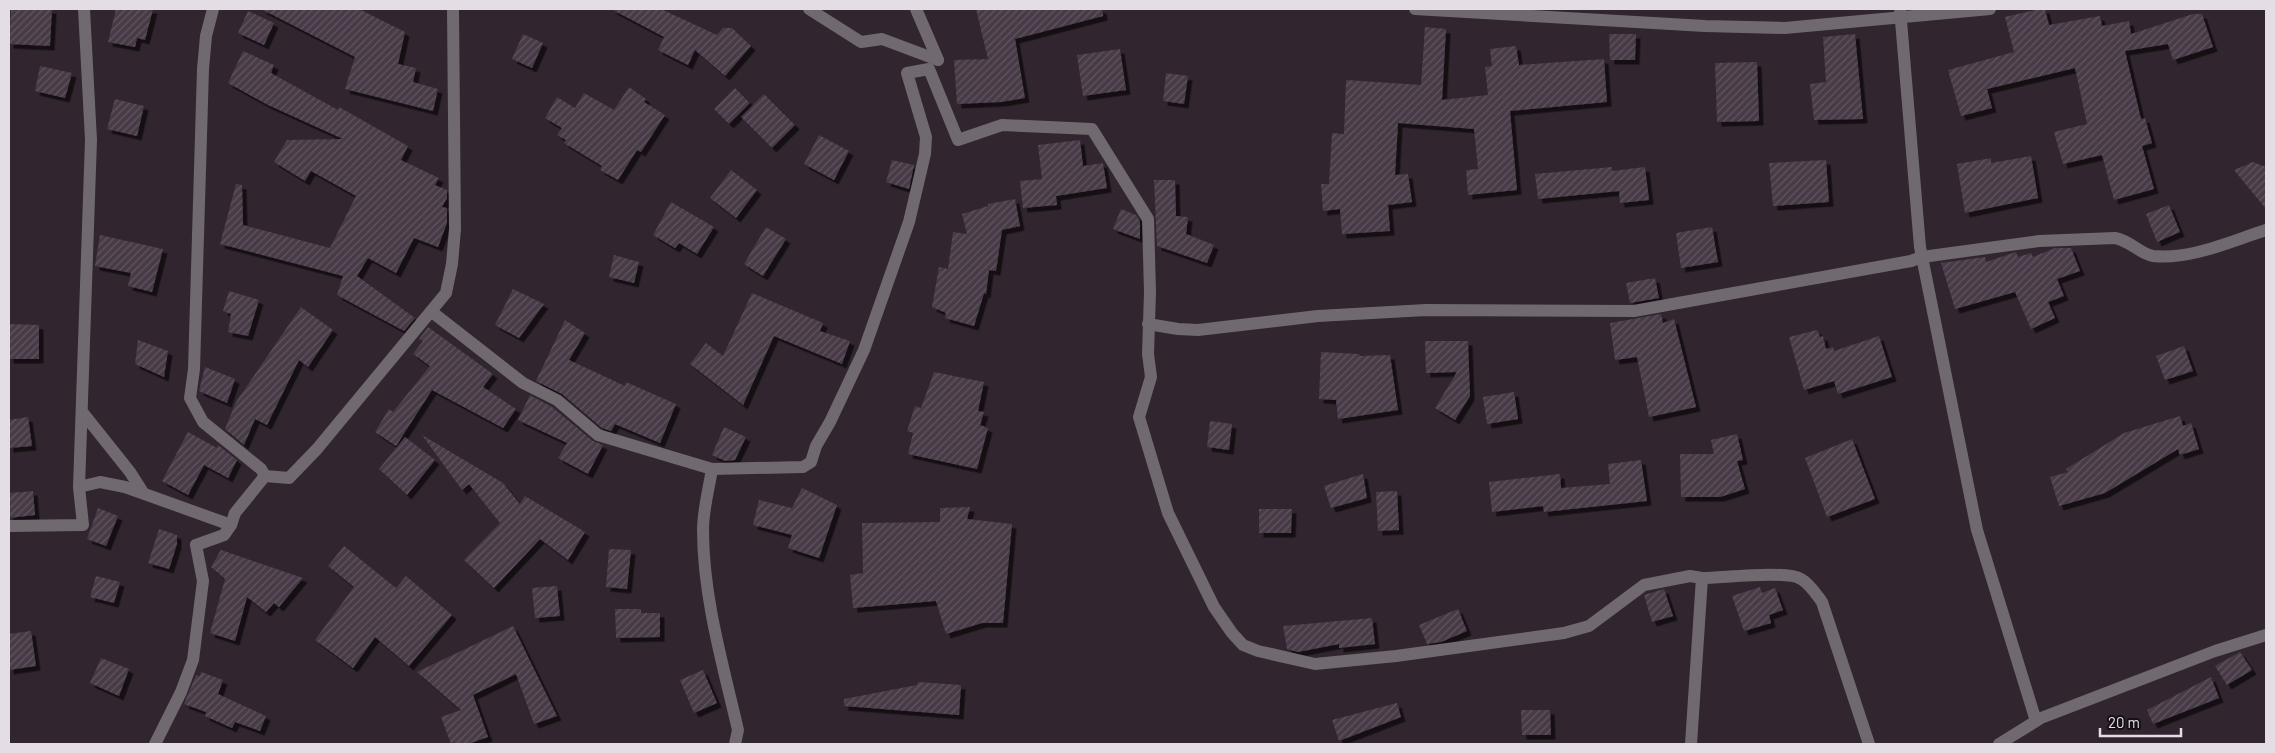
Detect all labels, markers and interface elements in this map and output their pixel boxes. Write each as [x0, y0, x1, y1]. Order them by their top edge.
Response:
scale bar [2100, 706, 2181, 738]
text: 20 m [2108, 713, 2140, 731]

